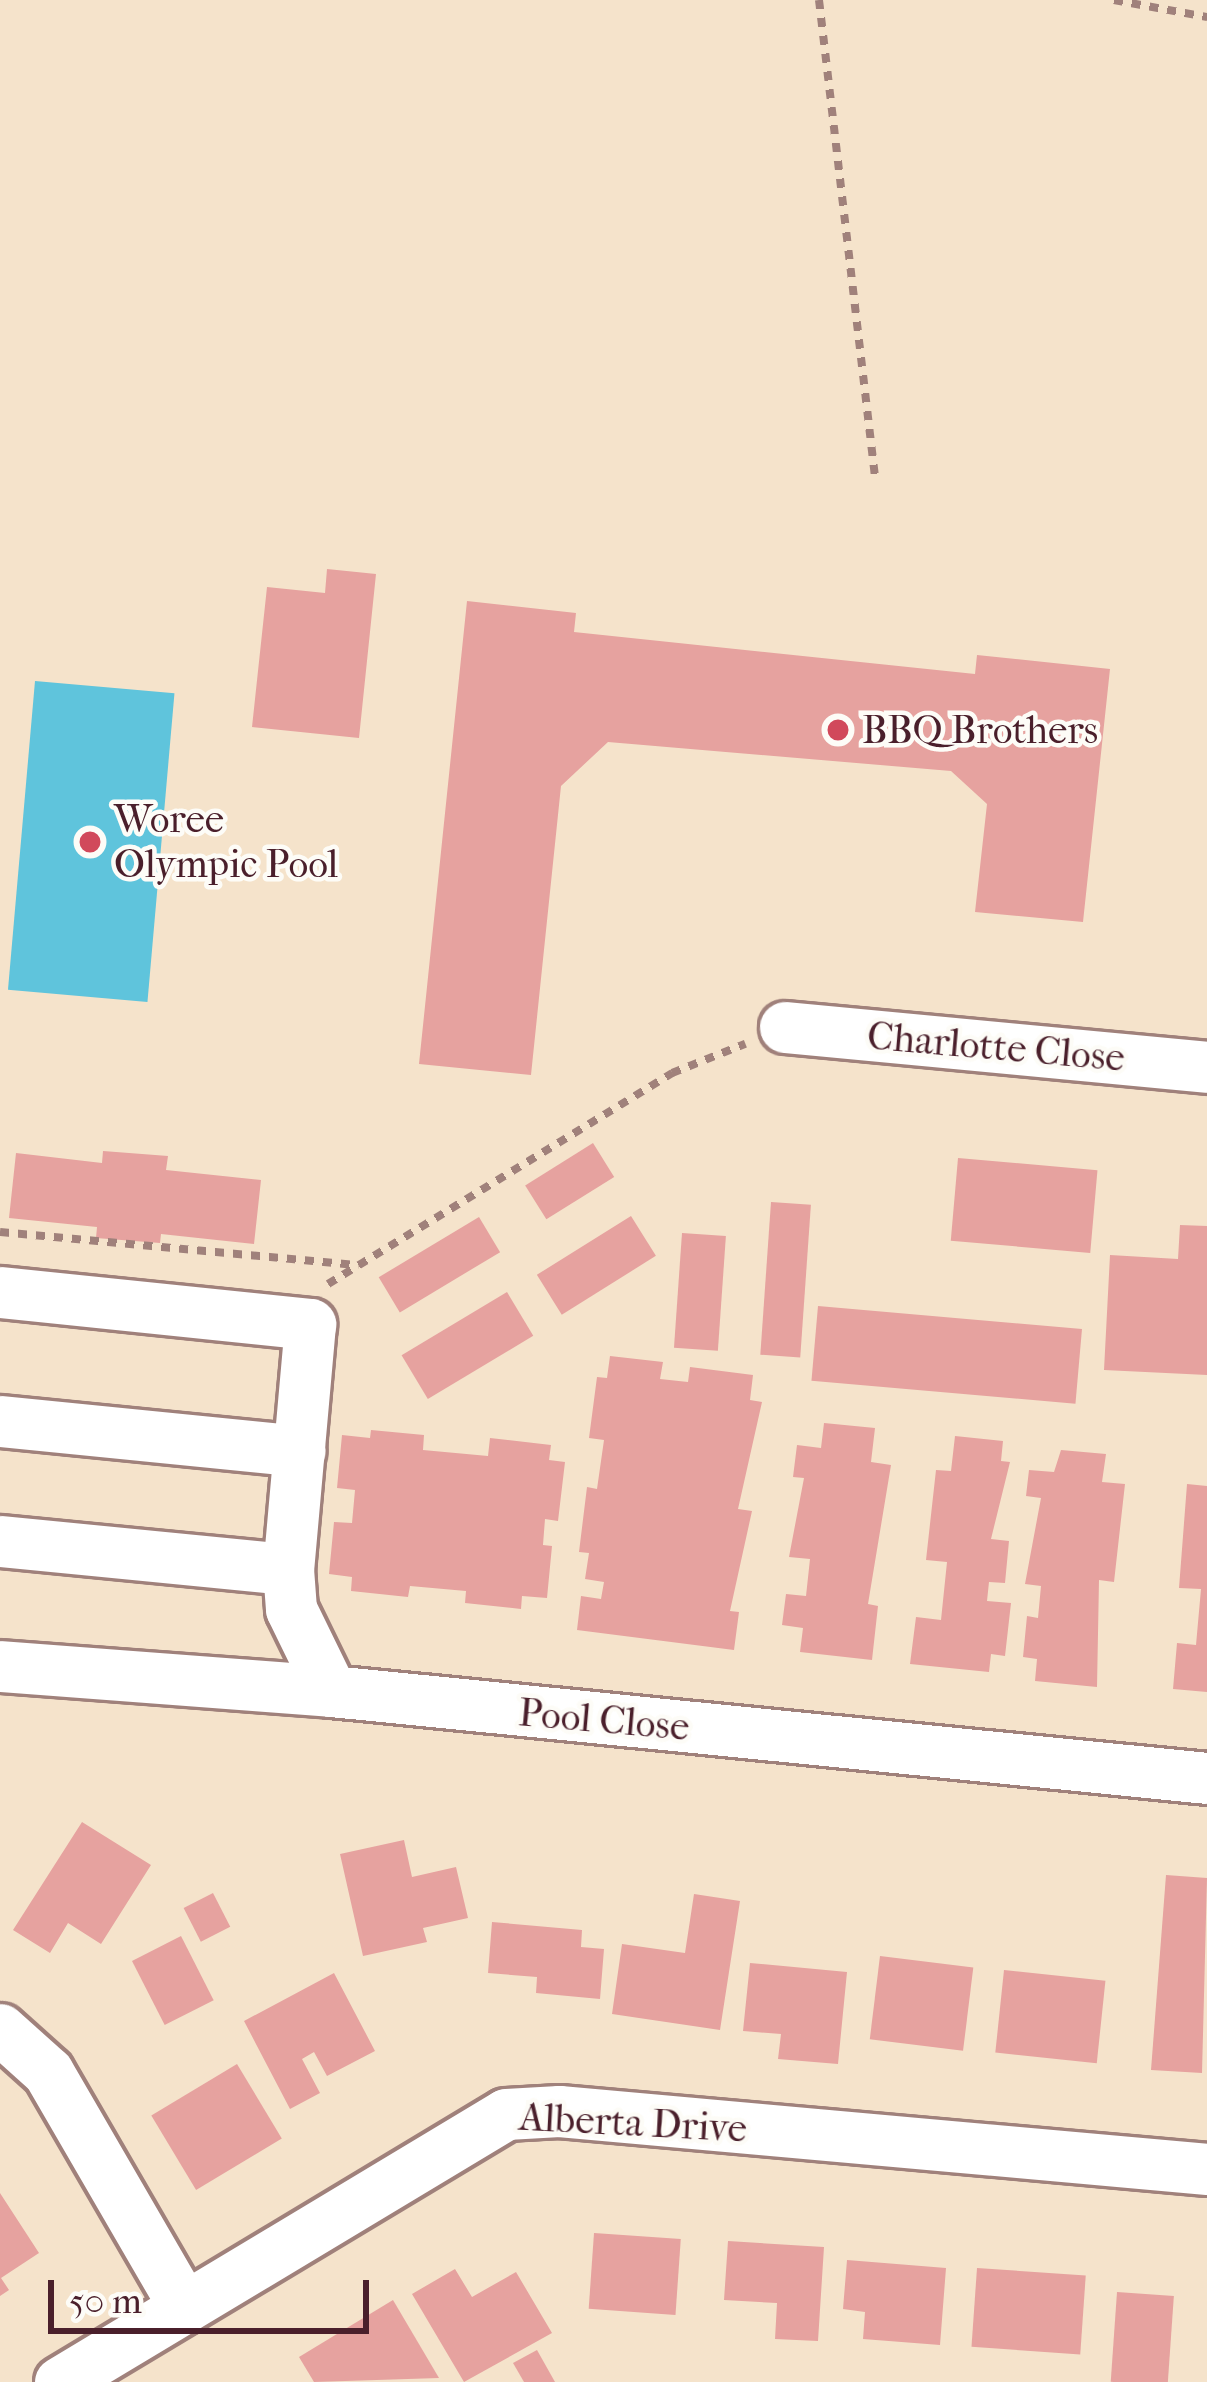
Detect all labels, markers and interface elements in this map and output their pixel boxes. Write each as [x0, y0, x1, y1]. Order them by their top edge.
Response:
place label: BBQ Brothers [862, 707, 1098, 753]
marker: BBQ Brothers [825, 717, 851, 743]
place label: Woree Olympic Pool [114, 797, 338, 888]
marker: Woree Olympic Pool [77, 829, 103, 855]
street label: Charlotte Close [865, 1012, 1127, 1082]
street label: Pool Close [517, 1689, 691, 1751]
street label: Alberta Drive [518, 2094, 748, 2152]
scale bar [54, 2256, 375, 2330]
text: 50 m [69, 2280, 142, 2322]

